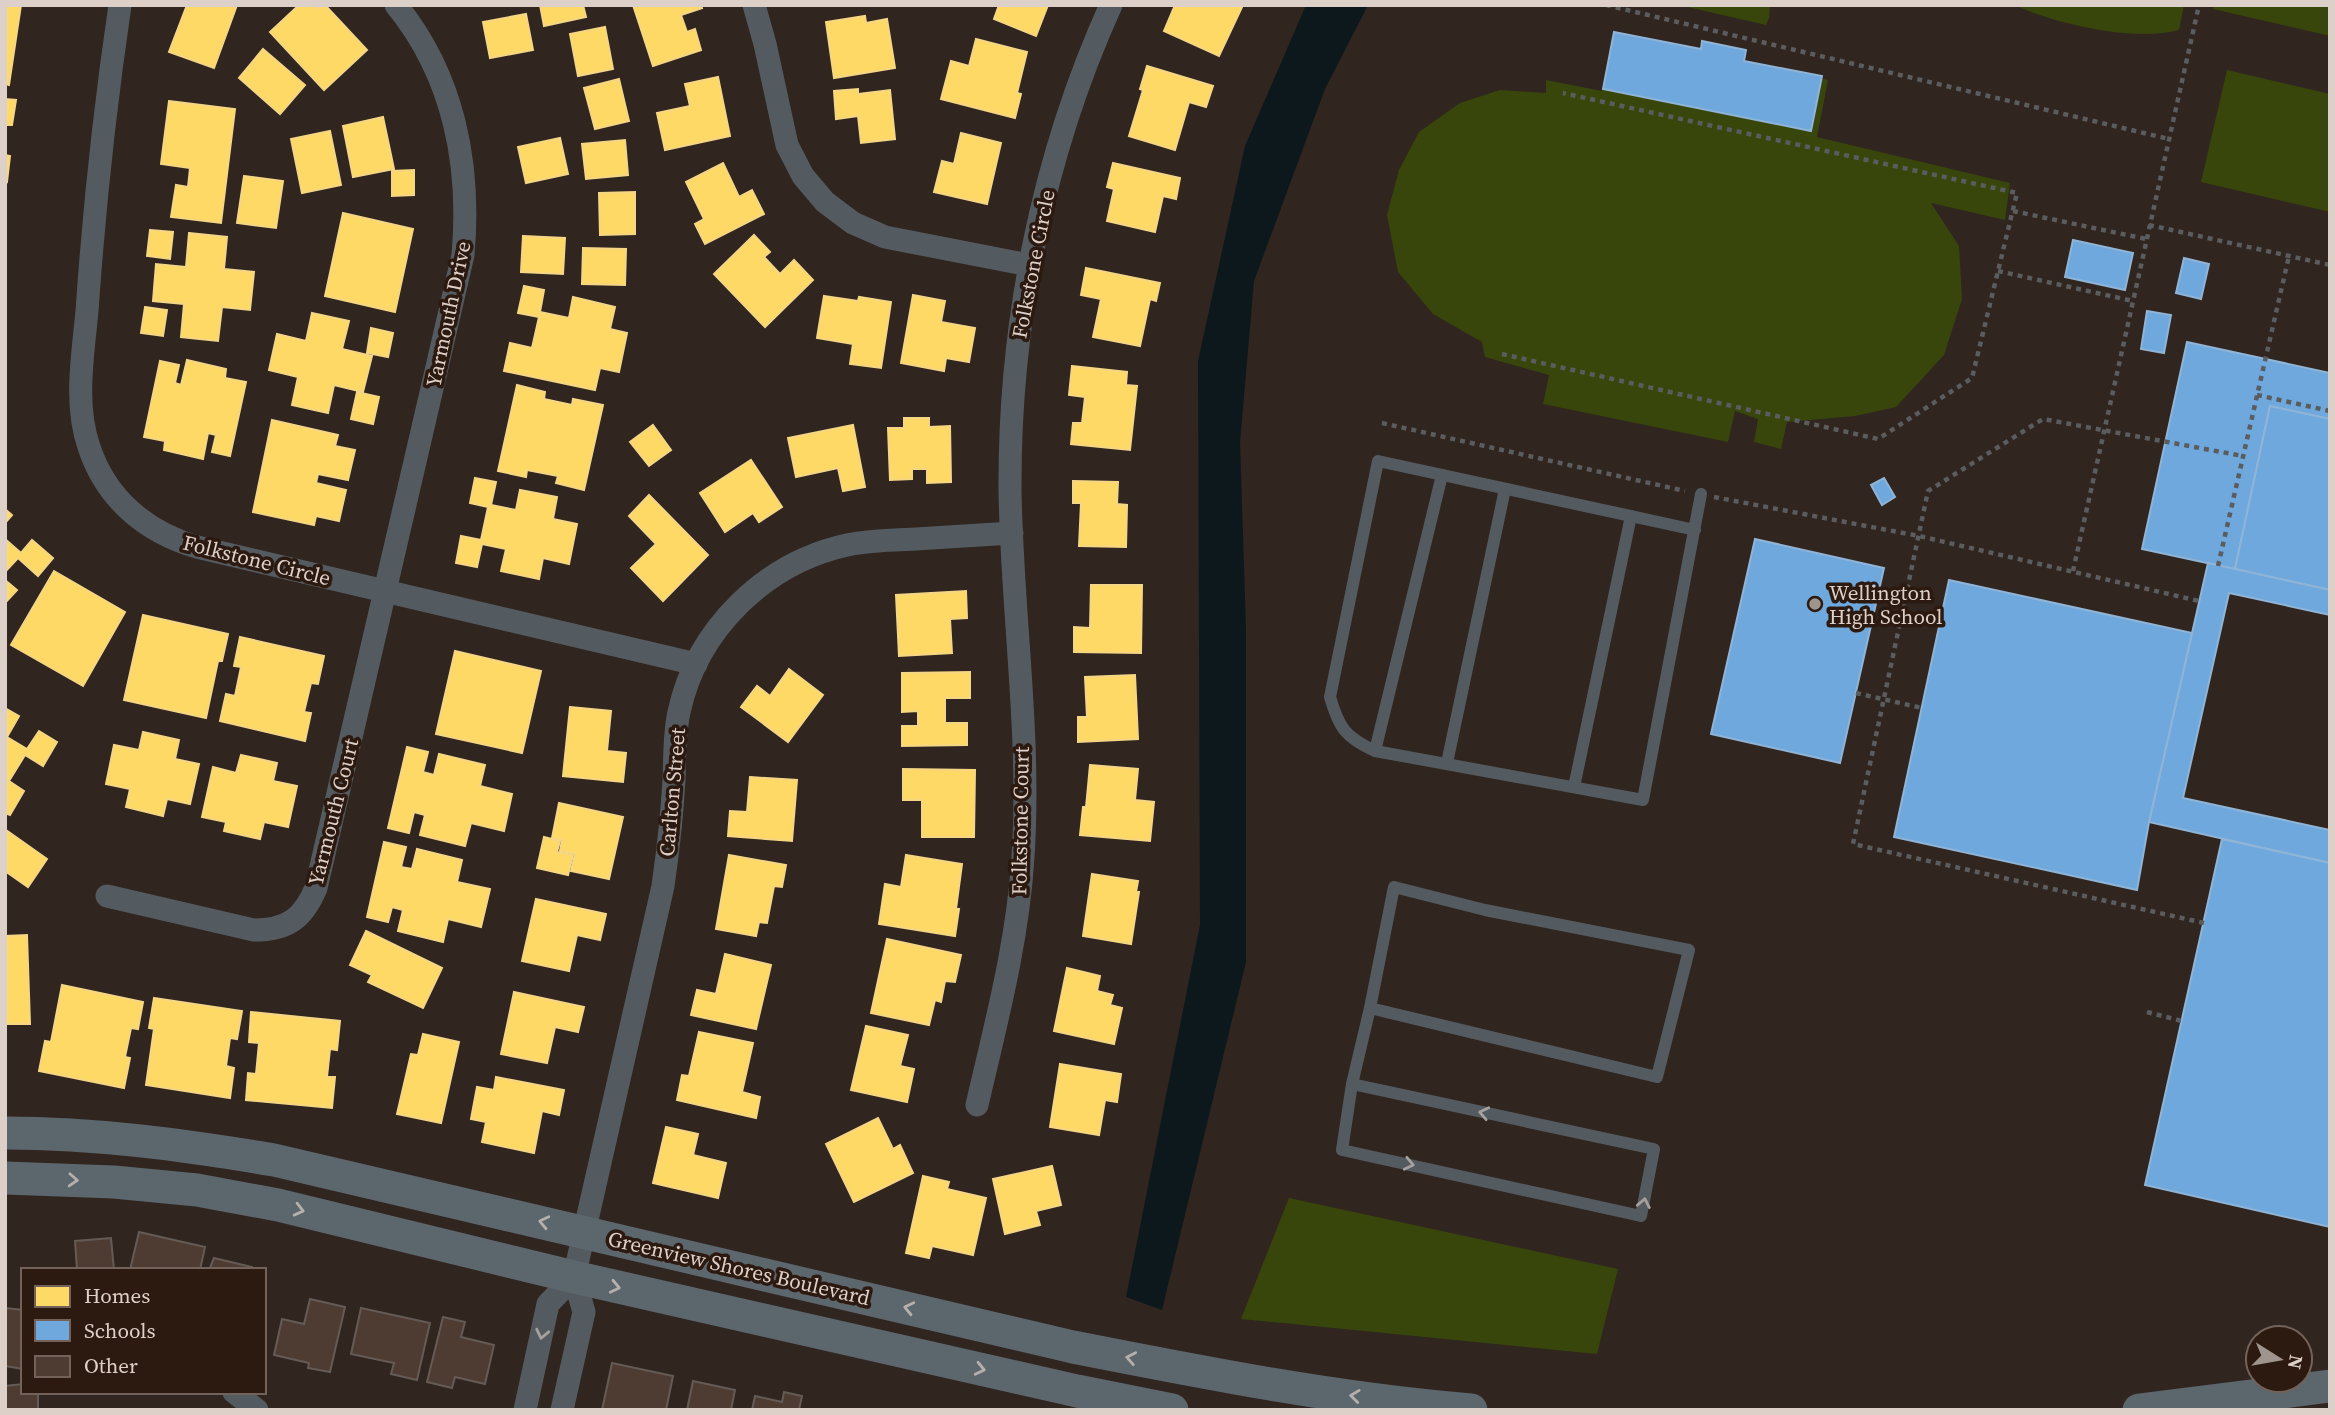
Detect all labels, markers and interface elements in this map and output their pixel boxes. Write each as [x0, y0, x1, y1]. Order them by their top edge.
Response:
street label: Folkstone Circle [1004, 187, 1062, 341]
street label: Yarmouth Drive [418, 238, 478, 390]
street label: Folkstone Circle [180, 528, 334, 592]
place label: Wellington High School [1829, 578, 1942, 631]
marker: Wellington High School [1807, 596, 1823, 612]
street label: Carlton Street [652, 726, 692, 858]
street label: Yarmouth Court [301, 735, 365, 889]
street label: Folkstone Court [1004, 746, 1036, 896]
one-way arrow [1478, 1106, 1490, 1121]
one-way arrow [1403, 1156, 1415, 1171]
one-way arrow [68, 1172, 79, 1187]
one-way arrow [1636, 1197, 1651, 1209]
one-way arrow [293, 1202, 305, 1216]
one-way arrow [538, 1216, 550, 1231]
street label: Greenview Shores Boulevard [605, 1224, 873, 1312]
legend [21, 1268, 266, 1394]
one-way arrow [609, 1278, 621, 1293]
text: Homes [84, 1281, 150, 1310]
one-way arrow [903, 1302, 915, 1316]
text: Schools [84, 1316, 156, 1345]
north arrow [2244, 1324, 2314, 1394]
one-way arrow [535, 1328, 550, 1340]
text: Other [84, 1351, 138, 1380]
one-way arrow [1125, 1352, 1137, 1367]
text: N [2282, 1353, 2310, 1372]
one-way arrow [974, 1361, 986, 1375]
one-way arrow [1349, 1389, 1360, 1404]

